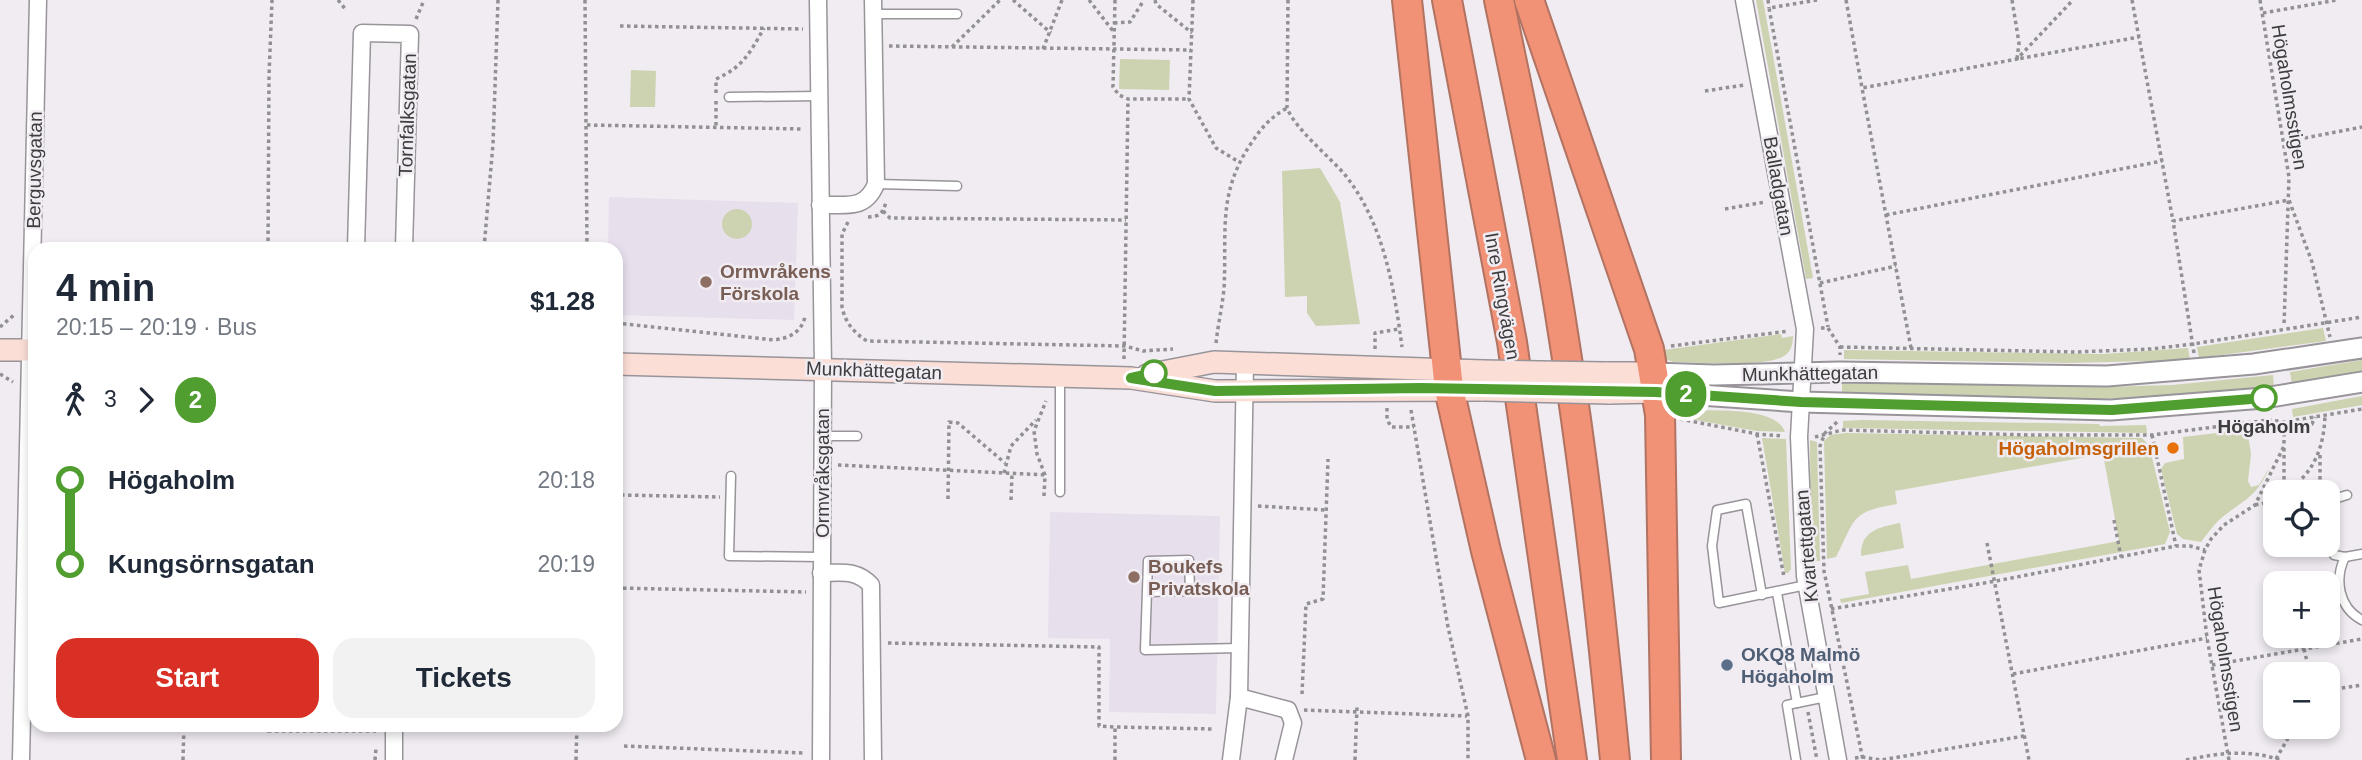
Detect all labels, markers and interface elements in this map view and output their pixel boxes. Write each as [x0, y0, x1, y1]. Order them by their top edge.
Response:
street label: Högaholmsstigen [2268, 23, 2311, 171]
street label: Tornfalksgatan [395, 53, 420, 177]
street label: Berguvsgatan [23, 111, 46, 229]
street label: Balladgatan [1759, 135, 1798, 237]
street label: Inre Ringvägen [1481, 231, 1524, 361]
place label: Ormvråkens Förskola [720, 261, 831, 304]
text: 4 min [56, 267, 155, 309]
marker: Ormvråkens Förskola [698, 274, 714, 290]
text: $1.28 [530, 286, 595, 316]
text: 20:15 – 20:19 · Bus [56, 314, 257, 340]
street label: Munkhättegatan [806, 358, 942, 383]
unlabelled marker [1141, 360, 1167, 386]
street label: Munkhättegatan [1742, 362, 1878, 385]
line badge: 2 [1663, 371, 1709, 417]
text: 2 [1679, 380, 1693, 407]
icon: walk [56, 381, 94, 419]
icon: forward [127, 381, 165, 419]
marker: Högaholm [2251, 385, 2277, 411]
text: 3 [104, 386, 117, 412]
text: 2 [189, 386, 202, 413]
street label: Ormvråksgatan [812, 408, 833, 538]
place label: Högaholm [2218, 416, 2310, 437]
place label: Högaholmsgrillen [1999, 438, 2159, 459]
marker: Högaholmsgrillen [2165, 440, 2181, 456]
text: Högaholm [108, 465, 235, 495]
text: 20:18 [537, 467, 595, 493]
map controls [2263, 480, 2340, 739]
button: locate [2263, 480, 2340, 557]
street label: Kvartettgatan [1791, 489, 1822, 603]
text: Kungsörnsgatan [108, 549, 315, 579]
text: 20:19 [537, 551, 595, 577]
place label: Boukefs Privatskola [1148, 556, 1250, 599]
marker: Boukefs Privatskola [1126, 569, 1142, 585]
button: + [2263, 571, 2340, 648]
street label: Högaholmsstigen [2204, 585, 2247, 733]
button: Start [56, 638, 319, 718]
button: Tickets [333, 638, 595, 718]
place label: OKQ8 Malmö Högaholm [1741, 644, 1860, 687]
marker: OKQ8 Malmö Högaholm [1719, 657, 1735, 673]
button: − [2263, 662, 2340, 739]

